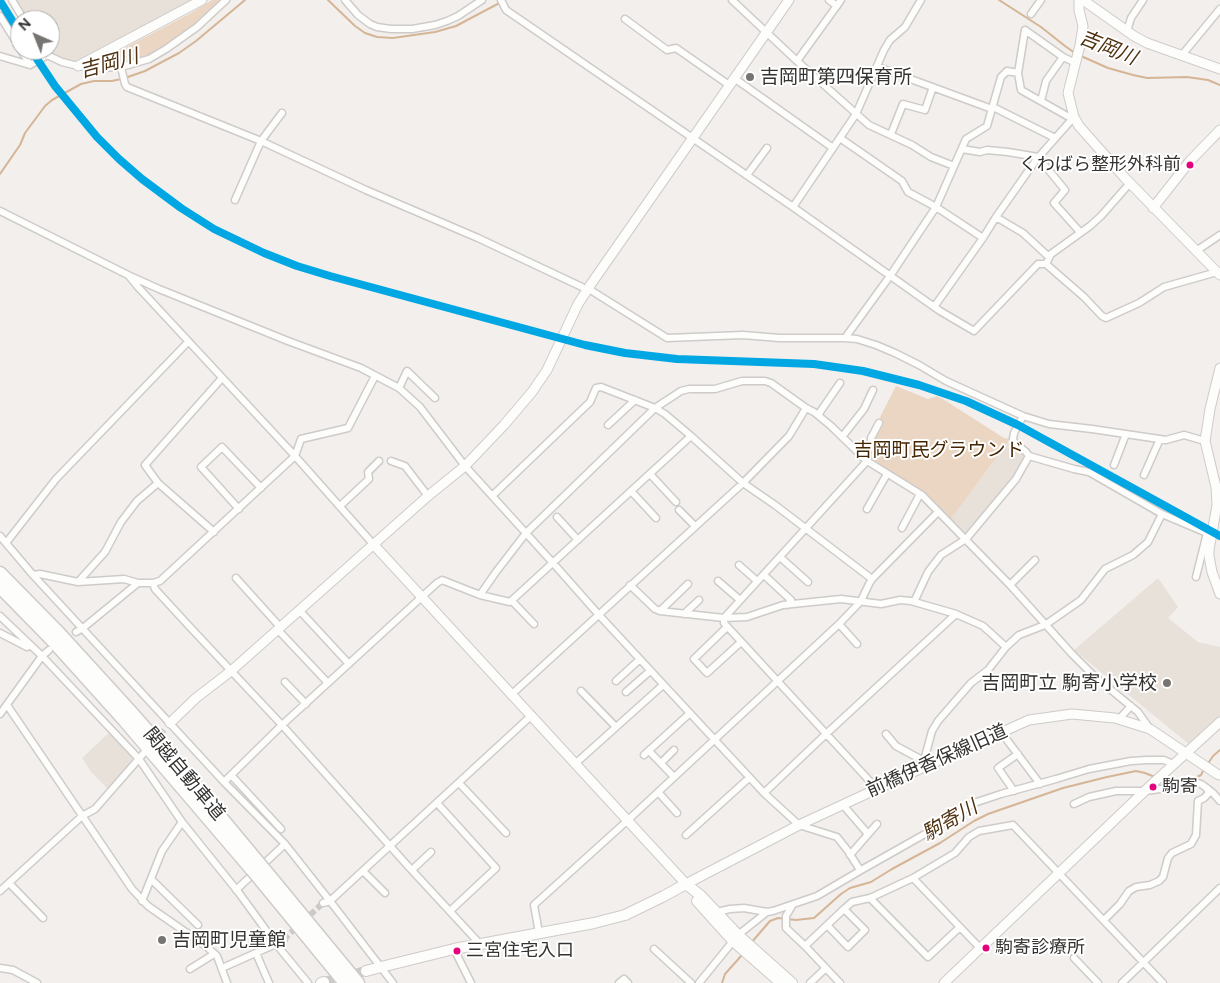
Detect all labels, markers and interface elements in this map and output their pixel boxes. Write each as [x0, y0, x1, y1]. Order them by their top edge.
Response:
north arrow [10, 10, 60, 60]
text: N [15, 15, 35, 34]
water label: 吉岡川 [1076, 26, 1140, 70]
water label: 吉岡川 [77, 45, 141, 83]
place label: 吉岡町第四保育所 [760, 66, 912, 88]
marker: 吉岡町第四保育所 [744, 71, 756, 83]
place label: くわばら整形外科前 [1019, 154, 1181, 176]
marker: くわばら整形外科前 [1185, 160, 1195, 170]
park label: 吉岡町民グラウンド [854, 439, 1024, 461]
place label: 吉岡町立 駒寄小学校 [981, 672, 1157, 694]
marker: 吉岡町立 駒寄小学校 [1161, 677, 1173, 689]
street label: 前橋伊香保線旧道 [863, 720, 1011, 802]
street label: 関越自動車道 [139, 723, 229, 825]
place label: 駒寄 [1162, 776, 1198, 798]
marker: 駒寄 [1148, 782, 1158, 792]
water label: 駒寄川 [918, 796, 982, 846]
place label: 吉岡町児童館 [172, 929, 286, 951]
marker: 吉岡町児童館 [156, 934, 168, 946]
place label: 駒寄診療所 [995, 937, 1085, 959]
place label: 三宮住宅入口 [466, 940, 574, 962]
marker: 駒寄診療所 [981, 943, 991, 953]
marker: 三宮住宅入口 [452, 946, 462, 956]

